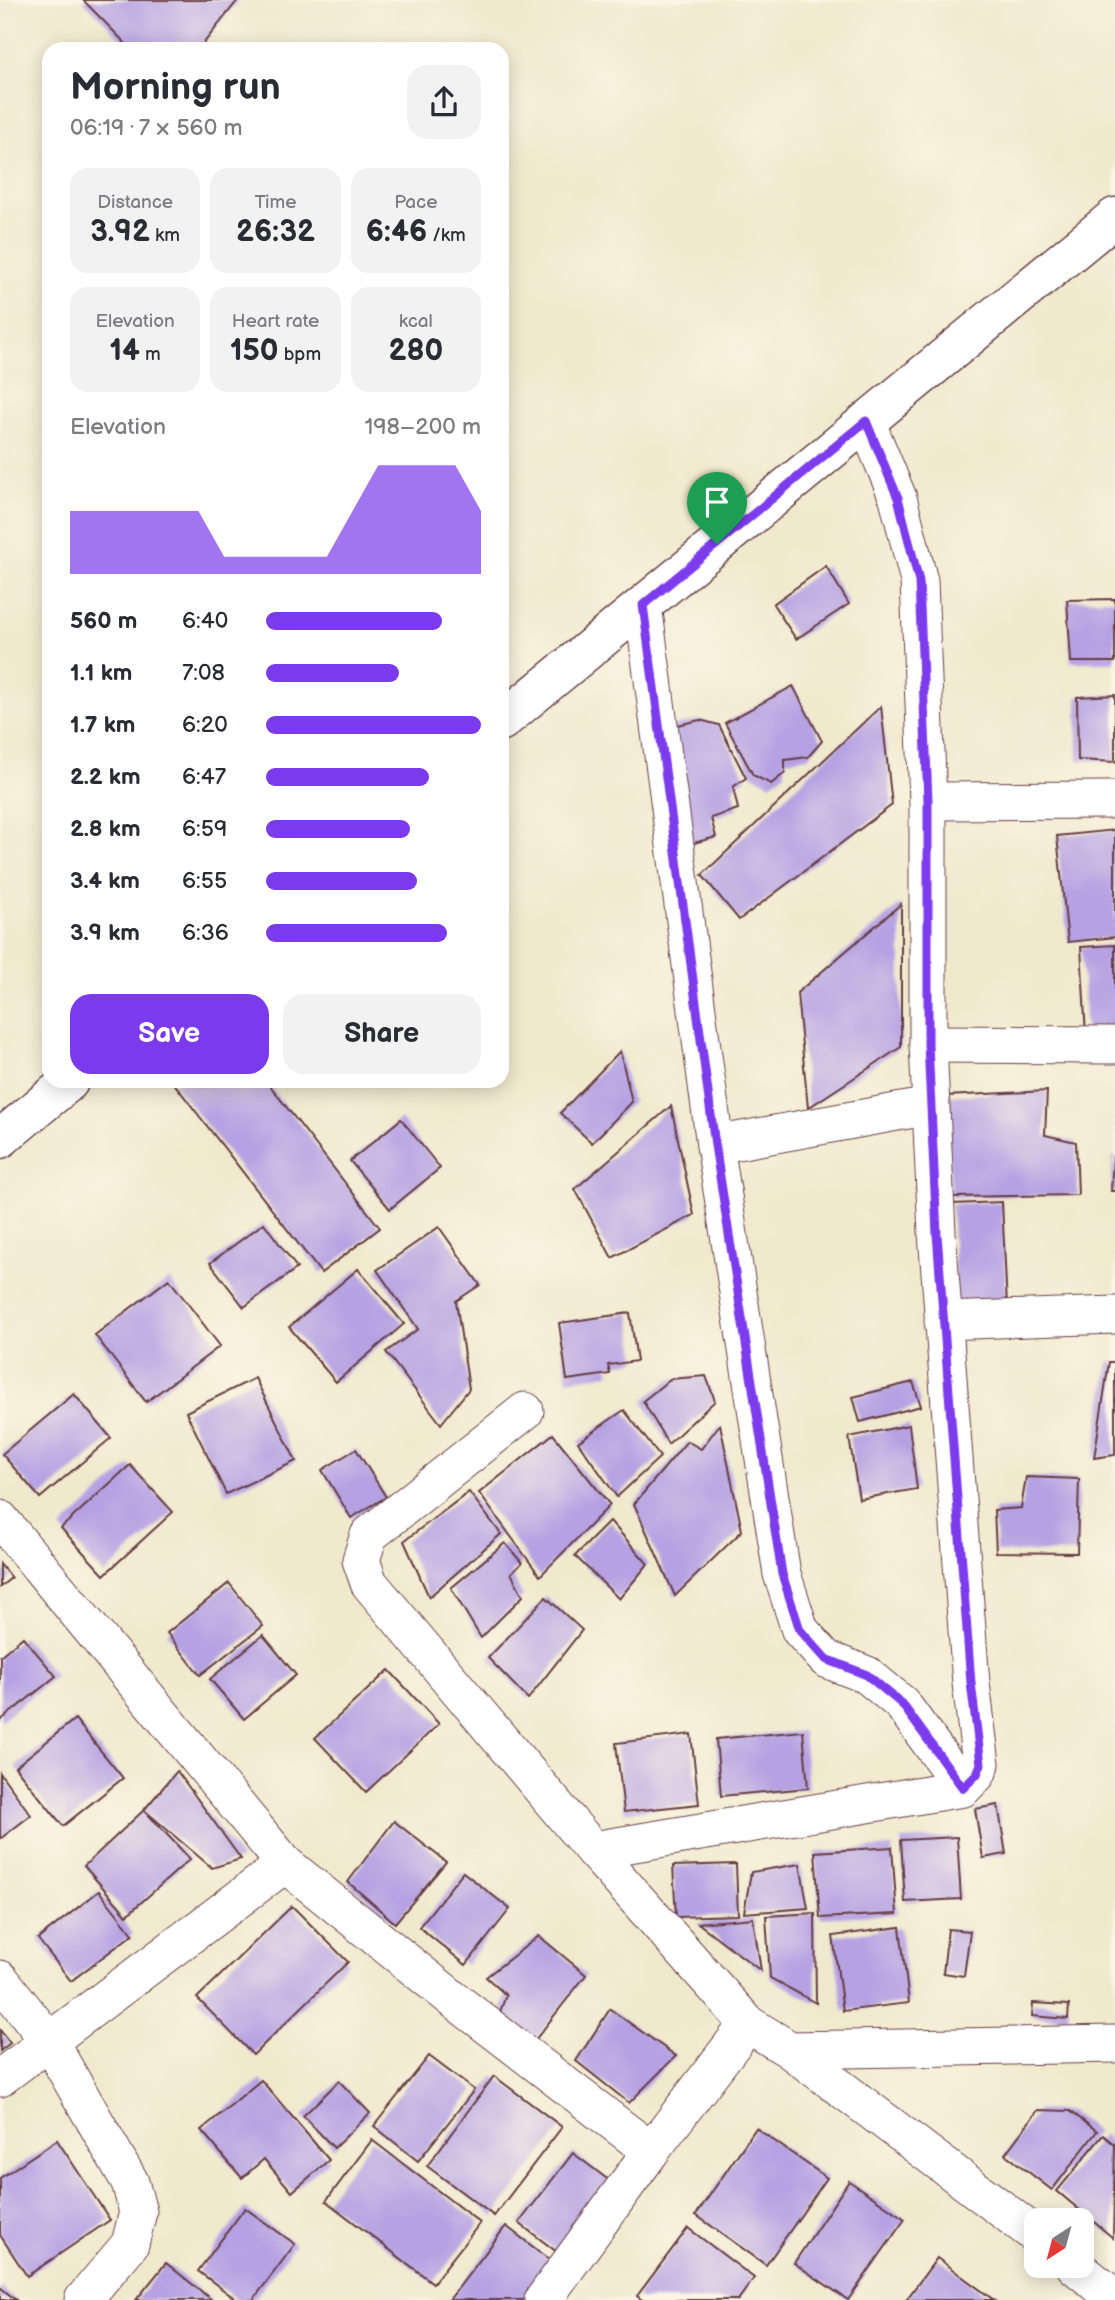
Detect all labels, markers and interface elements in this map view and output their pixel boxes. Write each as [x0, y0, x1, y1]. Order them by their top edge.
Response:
text: Morning run [70, 65, 281, 110]
button: share [407, 65, 481, 139]
text: 06:19 · 7 × 560 m [70, 114, 242, 142]
text: Distance [97, 191, 173, 214]
text: Time [254, 191, 297, 214]
text: Pace [394, 191, 437, 214]
text: 3.92 [90, 214, 150, 250]
text: 26:32 [236, 214, 315, 250]
text: 6:46 [366, 214, 427, 250]
text: km [150, 224, 180, 247]
text: /km [427, 224, 466, 247]
text: Elevation [96, 310, 175, 333]
text: Heart rate [232, 310, 319, 333]
text: kcal [399, 310, 433, 333]
text: 14 [110, 333, 140, 369]
text: 150 [230, 333, 279, 369]
text: 280 [388, 333, 443, 369]
text: m [140, 343, 161, 366]
text: bpm [279, 343, 321, 366]
text: Elevation [70, 413, 166, 441]
text: 198–200 m [364, 413, 481, 441]
pin [687, 472, 747, 544]
icon: arrive [698, 483, 736, 521]
text: 560 m [70, 607, 137, 635]
text: 6:40 [182, 607, 228, 635]
text: 1.1 km [70, 659, 132, 687]
text: 7:08 [182, 659, 225, 687]
text: 1.7 km [70, 711, 135, 739]
text: 6:20 [182, 711, 228, 739]
text: 2.2 km [70, 763, 141, 791]
text: 6:47 [182, 763, 226, 791]
text: 2.8 km [70, 815, 141, 843]
text: 6:59 [182, 815, 227, 843]
text: 3.4 km [70, 867, 140, 895]
text: 6:55 [182, 867, 227, 895]
text: 3.9 km [70, 919, 140, 947]
text: 6:36 [182, 919, 229, 947]
button: Save [70, 994, 269, 1074]
button: Share [283, 994, 481, 1074]
north arrow [1024, 2208, 1094, 2278]
map controls [1024, 2208, 1094, 2278]

